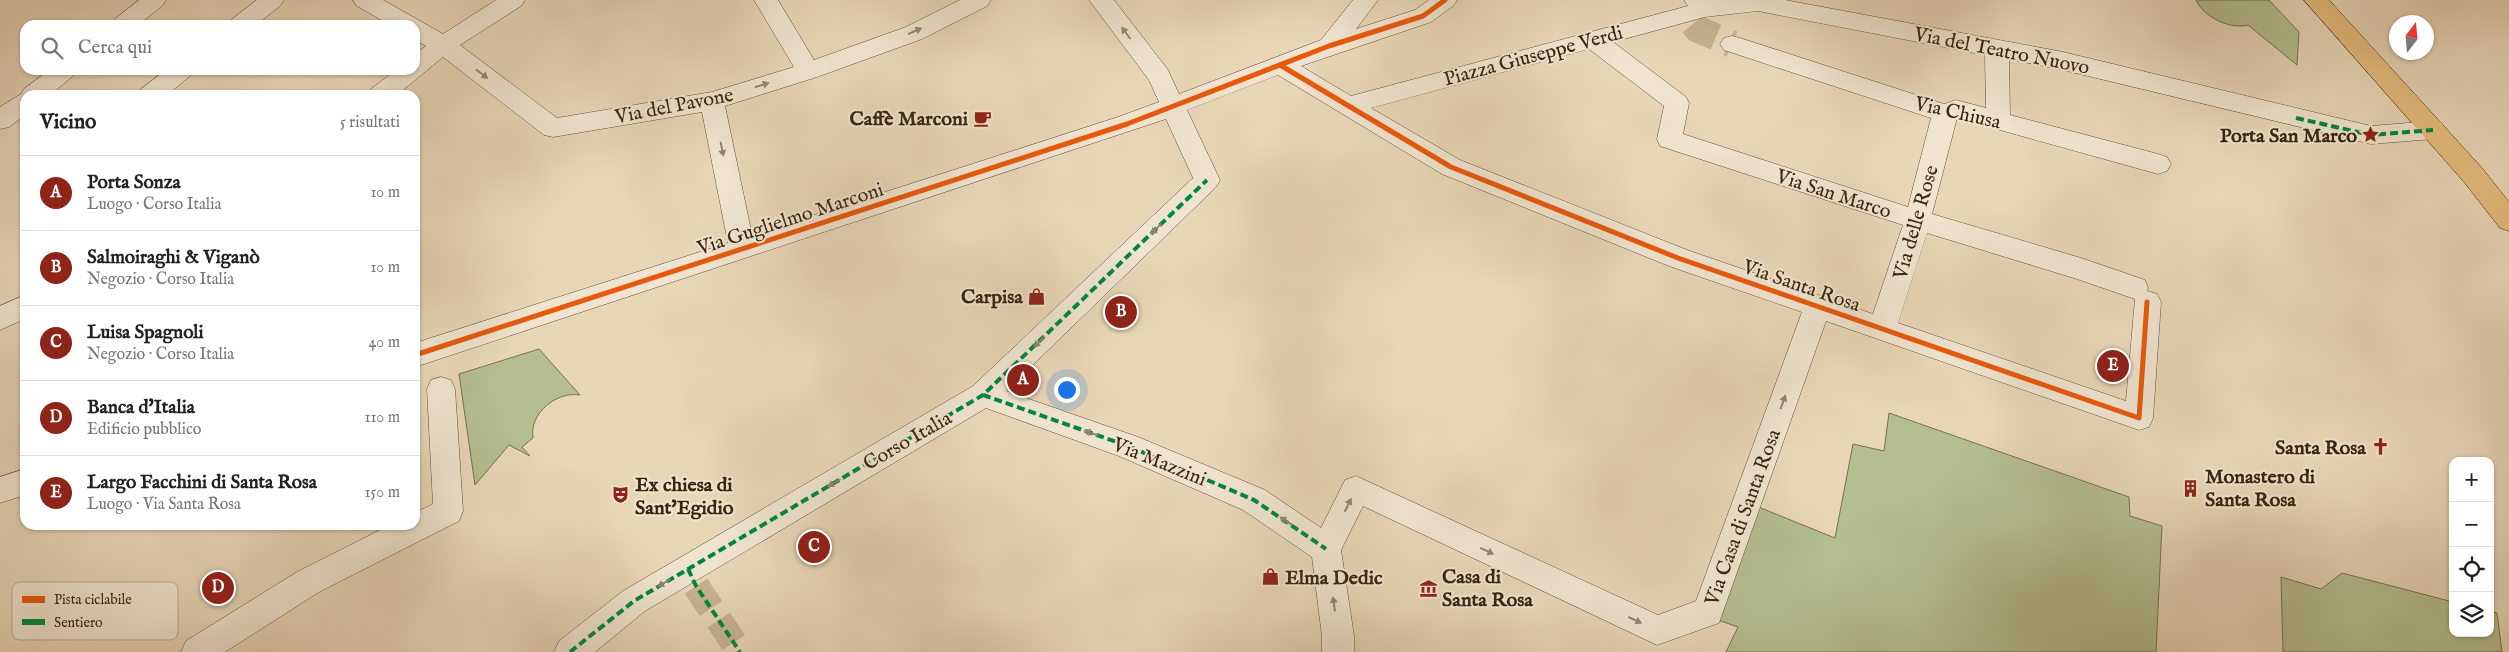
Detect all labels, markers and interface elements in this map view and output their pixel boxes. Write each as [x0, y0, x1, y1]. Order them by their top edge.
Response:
north arrow [2389, 15, 2434, 60]
search box [20, 20, 420, 75]
street label: Piazza Giuseppe Verdi [1441, 20, 1626, 92]
street label: Via del Teatro Nuovo [1911, 22, 2092, 81]
one-way arrow [1121, 26, 1131, 40]
one-way arrow [908, 27, 922, 35]
icon: search [38, 34, 66, 62]
text: Cerca qui [78, 36, 152, 60]
one-way arrow [475, 69, 488, 80]
one-way arrow [755, 81, 770, 89]
street label: Via del Pavone [612, 83, 736, 130]
street label: Via Chiusa [1911, 91, 2004, 136]
place label: Caffè Marconi [850, 107, 969, 132]
cafe icon: Caffè Marconi [972, 108, 992, 128]
text: Vicino [40, 109, 96, 136]
text: 5 risultati [340, 113, 400, 133]
place label: Porta San Marco [2220, 124, 2357, 149]
place icon: Porta San Marco [2361, 125, 2381, 145]
one-way arrow [718, 142, 726, 158]
street label: Via delle Rose [1888, 162, 1945, 283]
street label: Via San Marco [1772, 164, 1894, 225]
text: Porta Sonza [87, 171, 181, 195]
street label: Via Guglielmo Marconi [693, 177, 887, 262]
text: A [51, 183, 61, 203]
text: 10 m [370, 183, 400, 203]
text: Luogo · Corso Italia [87, 195, 221, 215]
one-way arrow [1151, 223, 1163, 235]
text: Salmoiraghi & Viganò [87, 246, 260, 270]
street label: Via Santa Rosa [1739, 254, 1864, 318]
text: B [51, 258, 61, 278]
text: 10 m [370, 258, 400, 278]
text: Negozio · Corso Italia [87, 270, 234, 290]
place label: Carpisa [961, 285, 1023, 310]
shop icon: Carpisa [1027, 286, 1047, 306]
pin: B [1105, 293, 1137, 331]
text: Luisa Spagnoli [87, 321, 204, 345]
text: C [50, 333, 62, 353]
text: 40 m [368, 333, 400, 353]
one-way arrow [1033, 336, 1045, 348]
text: Negozio · Corso Italia [87, 345, 234, 365]
pin: E [2097, 347, 2129, 385]
pin: A [1007, 361, 1039, 399]
your location [1054, 377, 1080, 403]
one-way arrow [1780, 394, 1788, 409]
text: Banca d'Italia [87, 396, 195, 420]
street label: Corso Italia [859, 406, 957, 477]
text: D [50, 408, 62, 428]
text: 110 m [364, 408, 400, 428]
text: Edificio pubblico [87, 420, 201, 440]
street label: Via Casa di Santa Rosa [1700, 426, 1787, 610]
one-way arrow [1083, 429, 1098, 436]
street label: Via Mazzini [1108, 432, 1210, 492]
place label: Santa Rosa [2275, 436, 2366, 461]
church icon: Santa Rosa [2370, 437, 2390, 457]
map controls [2449, 457, 2494, 637]
button: + [2449, 457, 2494, 502]
place label: Monastero di Santa Rosa [2205, 465, 2316, 513]
text: Largo Facchini di Santa Rosa [87, 471, 317, 495]
place label: Ex chiesa di Sant'Egidio [635, 473, 734, 521]
one-way arrow [828, 478, 841, 487]
building icon: Monastero di Santa Rosa [2181, 478, 2201, 498]
text: E [50, 483, 62, 503]
text: 150 m [365, 483, 400, 503]
theatre icon: Ex chiesa di Sant'Egidio [611, 485, 631, 505]
text: Luogo · Via Santa Rosa [87, 495, 241, 515]
one-way arrow [1344, 498, 1352, 512]
button: − [2449, 502, 2494, 547]
one-way arrow [1279, 516, 1292, 526]
pin: C [798, 528, 830, 566]
one-way arrow [1480, 547, 1494, 555]
button: locate [2449, 547, 2494, 592]
place label: Casa di Santa Rosa [1442, 565, 1533, 613]
place label: Elma Dedic [1285, 566, 1383, 591]
shop icon: Elma Dedic [1261, 567, 1281, 587]
pin: D [202, 569, 234, 607]
museum icon: Casa di Santa Rosa [1418, 578, 1438, 598]
one-way arrow [658, 579, 671, 588]
legend [12, 582, 178, 640]
text: Pista ciclabile [54, 591, 132, 609]
button: layers [2449, 592, 2494, 637]
one-way arrow [1330, 595, 1338, 611]
text: Sentiero [54, 614, 103, 632]
one-way arrow [1627, 615, 1642, 624]

